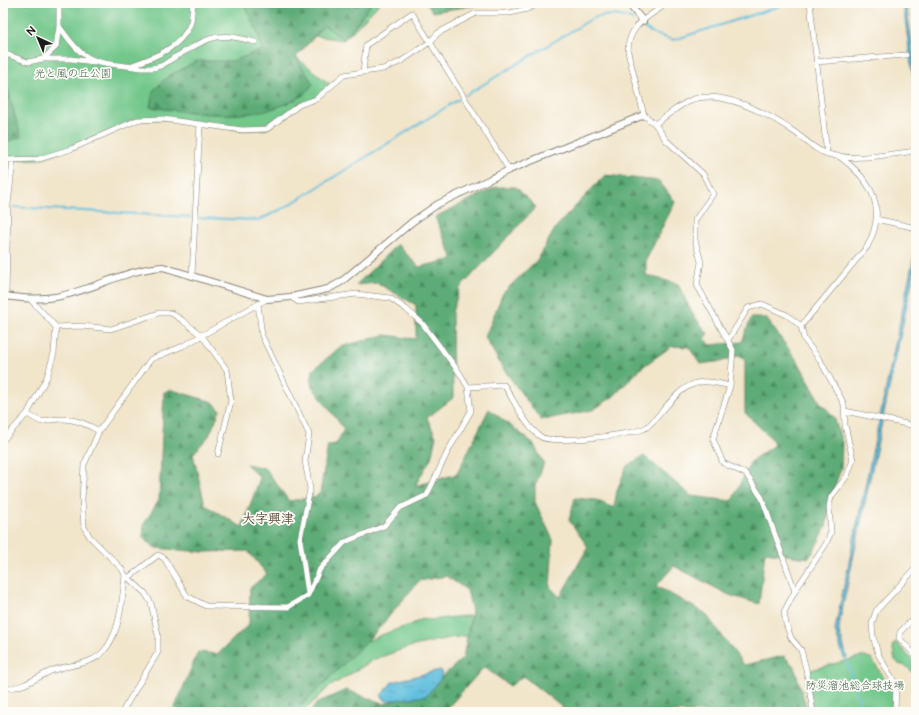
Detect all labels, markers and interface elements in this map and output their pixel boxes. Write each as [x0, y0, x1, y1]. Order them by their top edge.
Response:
north arrow [18, 18, 58, 58]
text: N [24, 24, 39, 39]
park label: 光と風の丘公園 [35, 67, 112, 80]
district label: 大字興津 [242, 511, 294, 527]
park label: 防災溜池総合球技場 [806, 679, 905, 692]

